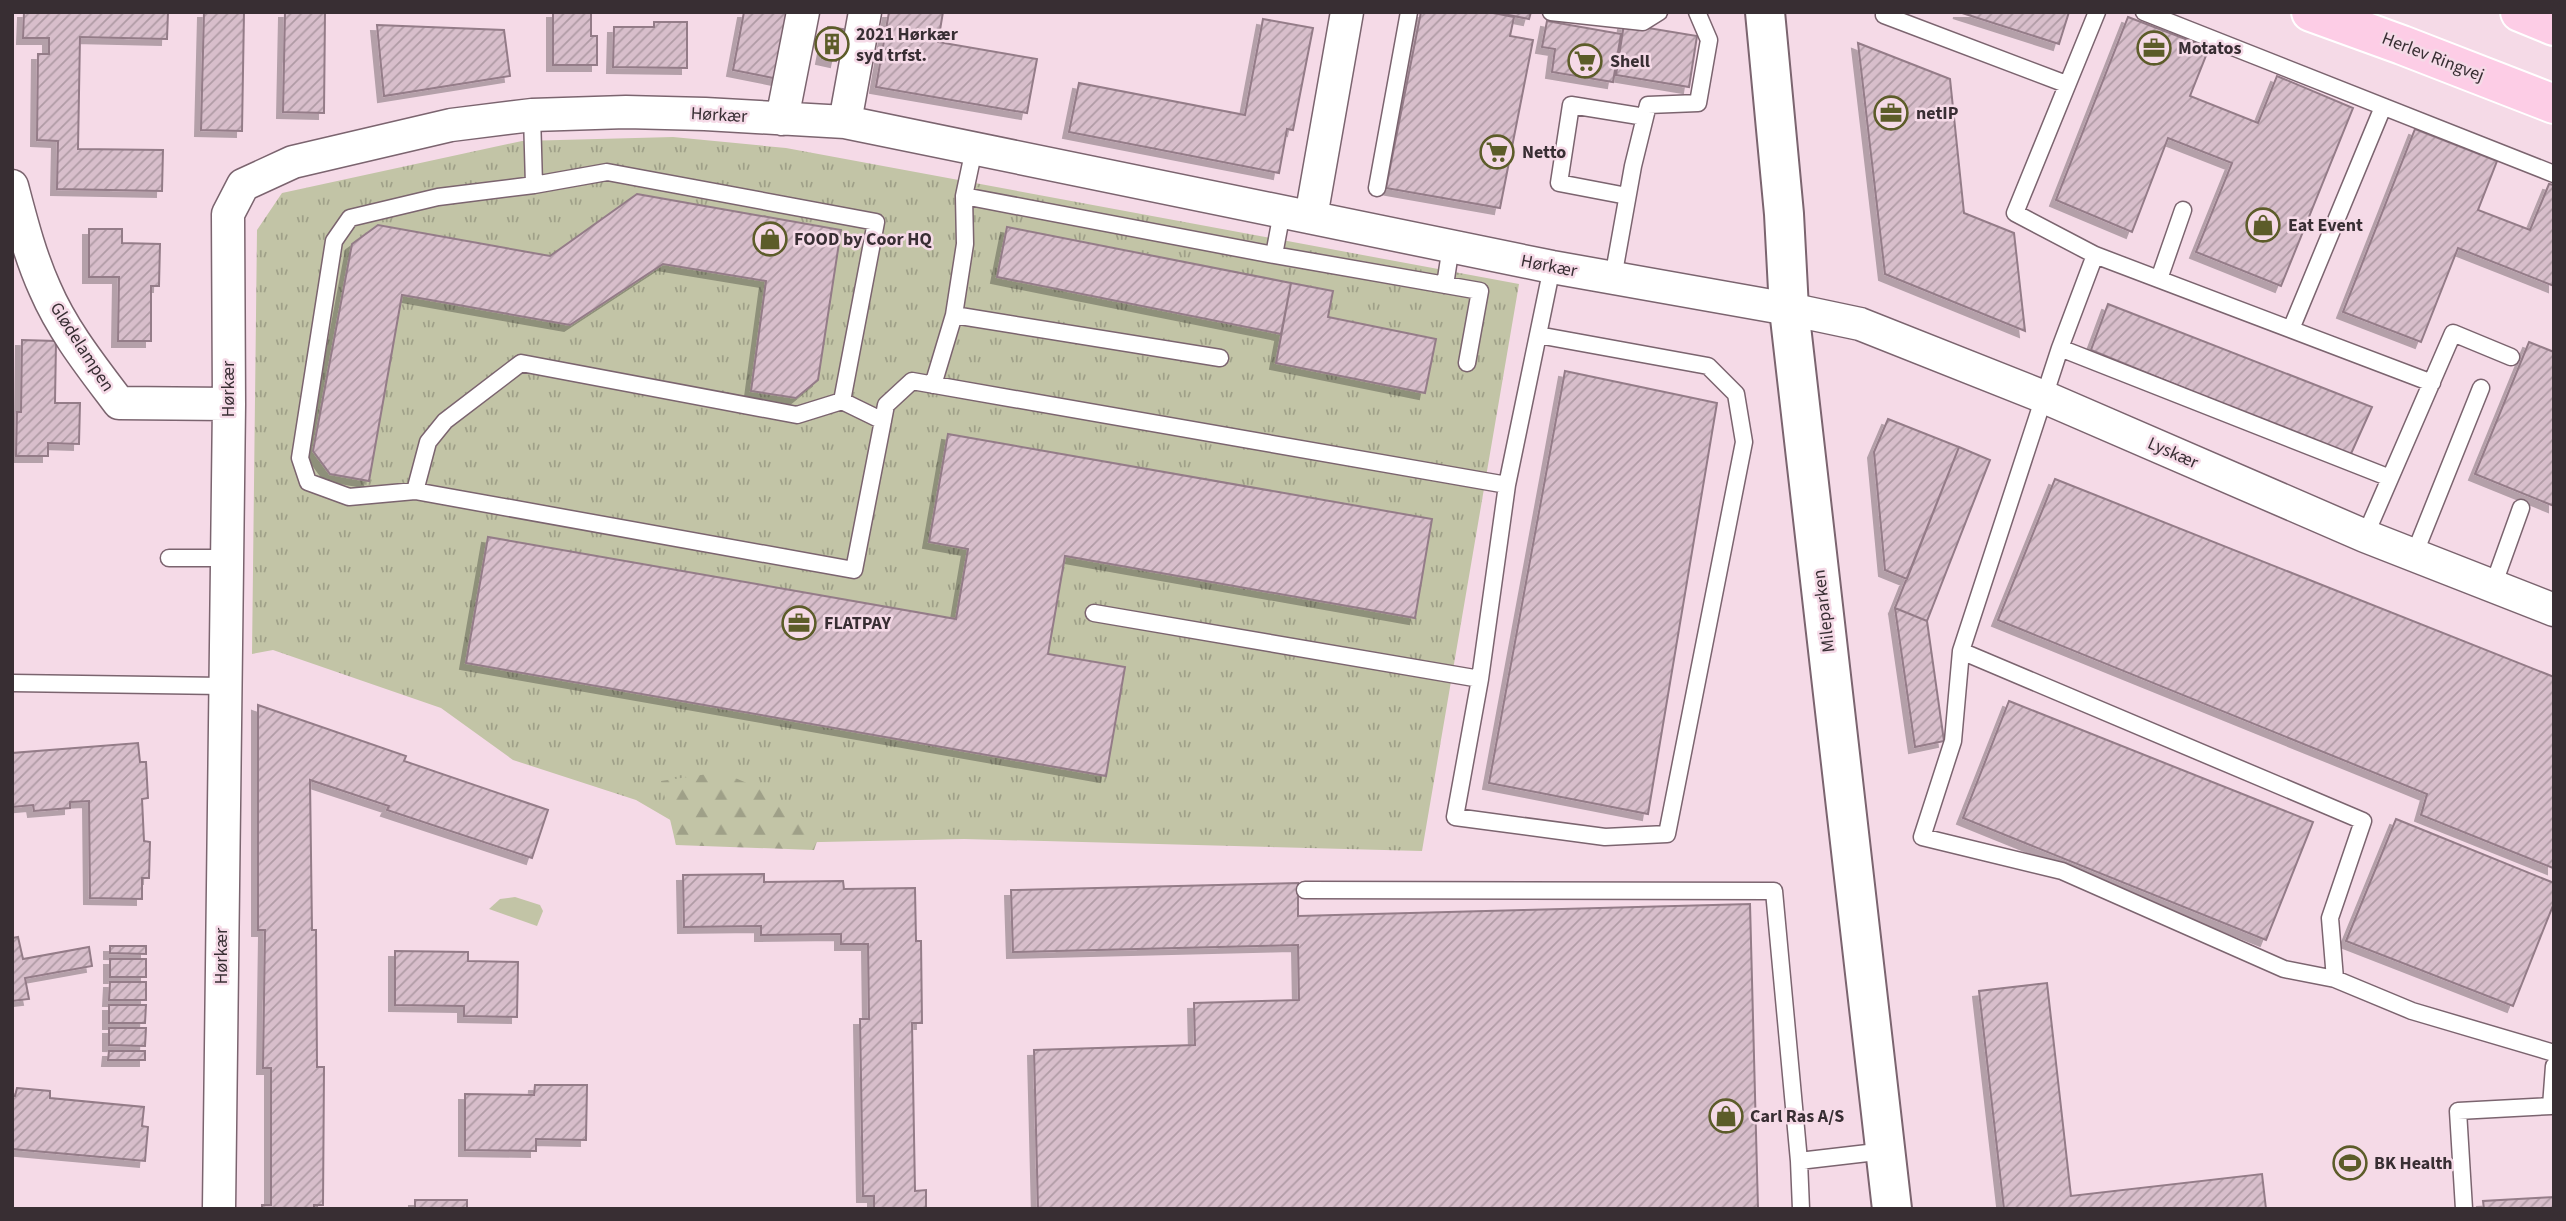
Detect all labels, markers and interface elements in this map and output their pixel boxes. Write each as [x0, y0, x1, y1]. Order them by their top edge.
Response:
place label: 2021 Hørkær syd trfst. [856, 22, 959, 68]
building icon: 2021 Hørkær syd trfst. [813, 25, 851, 63]
street label: Herlev Ringvej [2378, 26, 2488, 88]
office icon: Motatos [2135, 29, 2173, 67]
place label: Motatos [2178, 36, 2241, 61]
supermarket icon: Shell [1566, 42, 1604, 80]
place label: Shell [1610, 49, 1650, 74]
office icon: netIP [1872, 94, 1910, 132]
street label: Hørkær [690, 101, 749, 129]
place label: netIP [1916, 101, 1959, 126]
supermarket icon: Netto [1478, 133, 1516, 171]
place label: Netto [1522, 140, 1566, 165]
shop icon: Eat Event [2244, 206, 2282, 244]
place label: Eat Event [2288, 213, 2363, 238]
shop icon: FOOD by Coor HQ [751, 220, 789, 258]
place label: FOOD by Coor HQ [794, 227, 932, 252]
street label: Hørkær [1519, 248, 1580, 284]
street label: Glødelampen [44, 298, 120, 396]
street label: Hørkær [216, 360, 241, 417]
street label: Lyskær [2144, 431, 2203, 476]
street label: Mileparken [1807, 568, 1841, 654]
office icon: FLATPAY [780, 604, 818, 642]
place label: FLATPAY [824, 611, 892, 636]
street label: Hørkær [209, 927, 234, 984]
shop icon: Carl Ras A/S [1707, 1097, 1745, 1135]
place label: Carl Ras A/S [1750, 1104, 1844, 1129]
sports icon: BK Health [2331, 1144, 2369, 1182]
place label: BK Health [2374, 1151, 2453, 1176]

